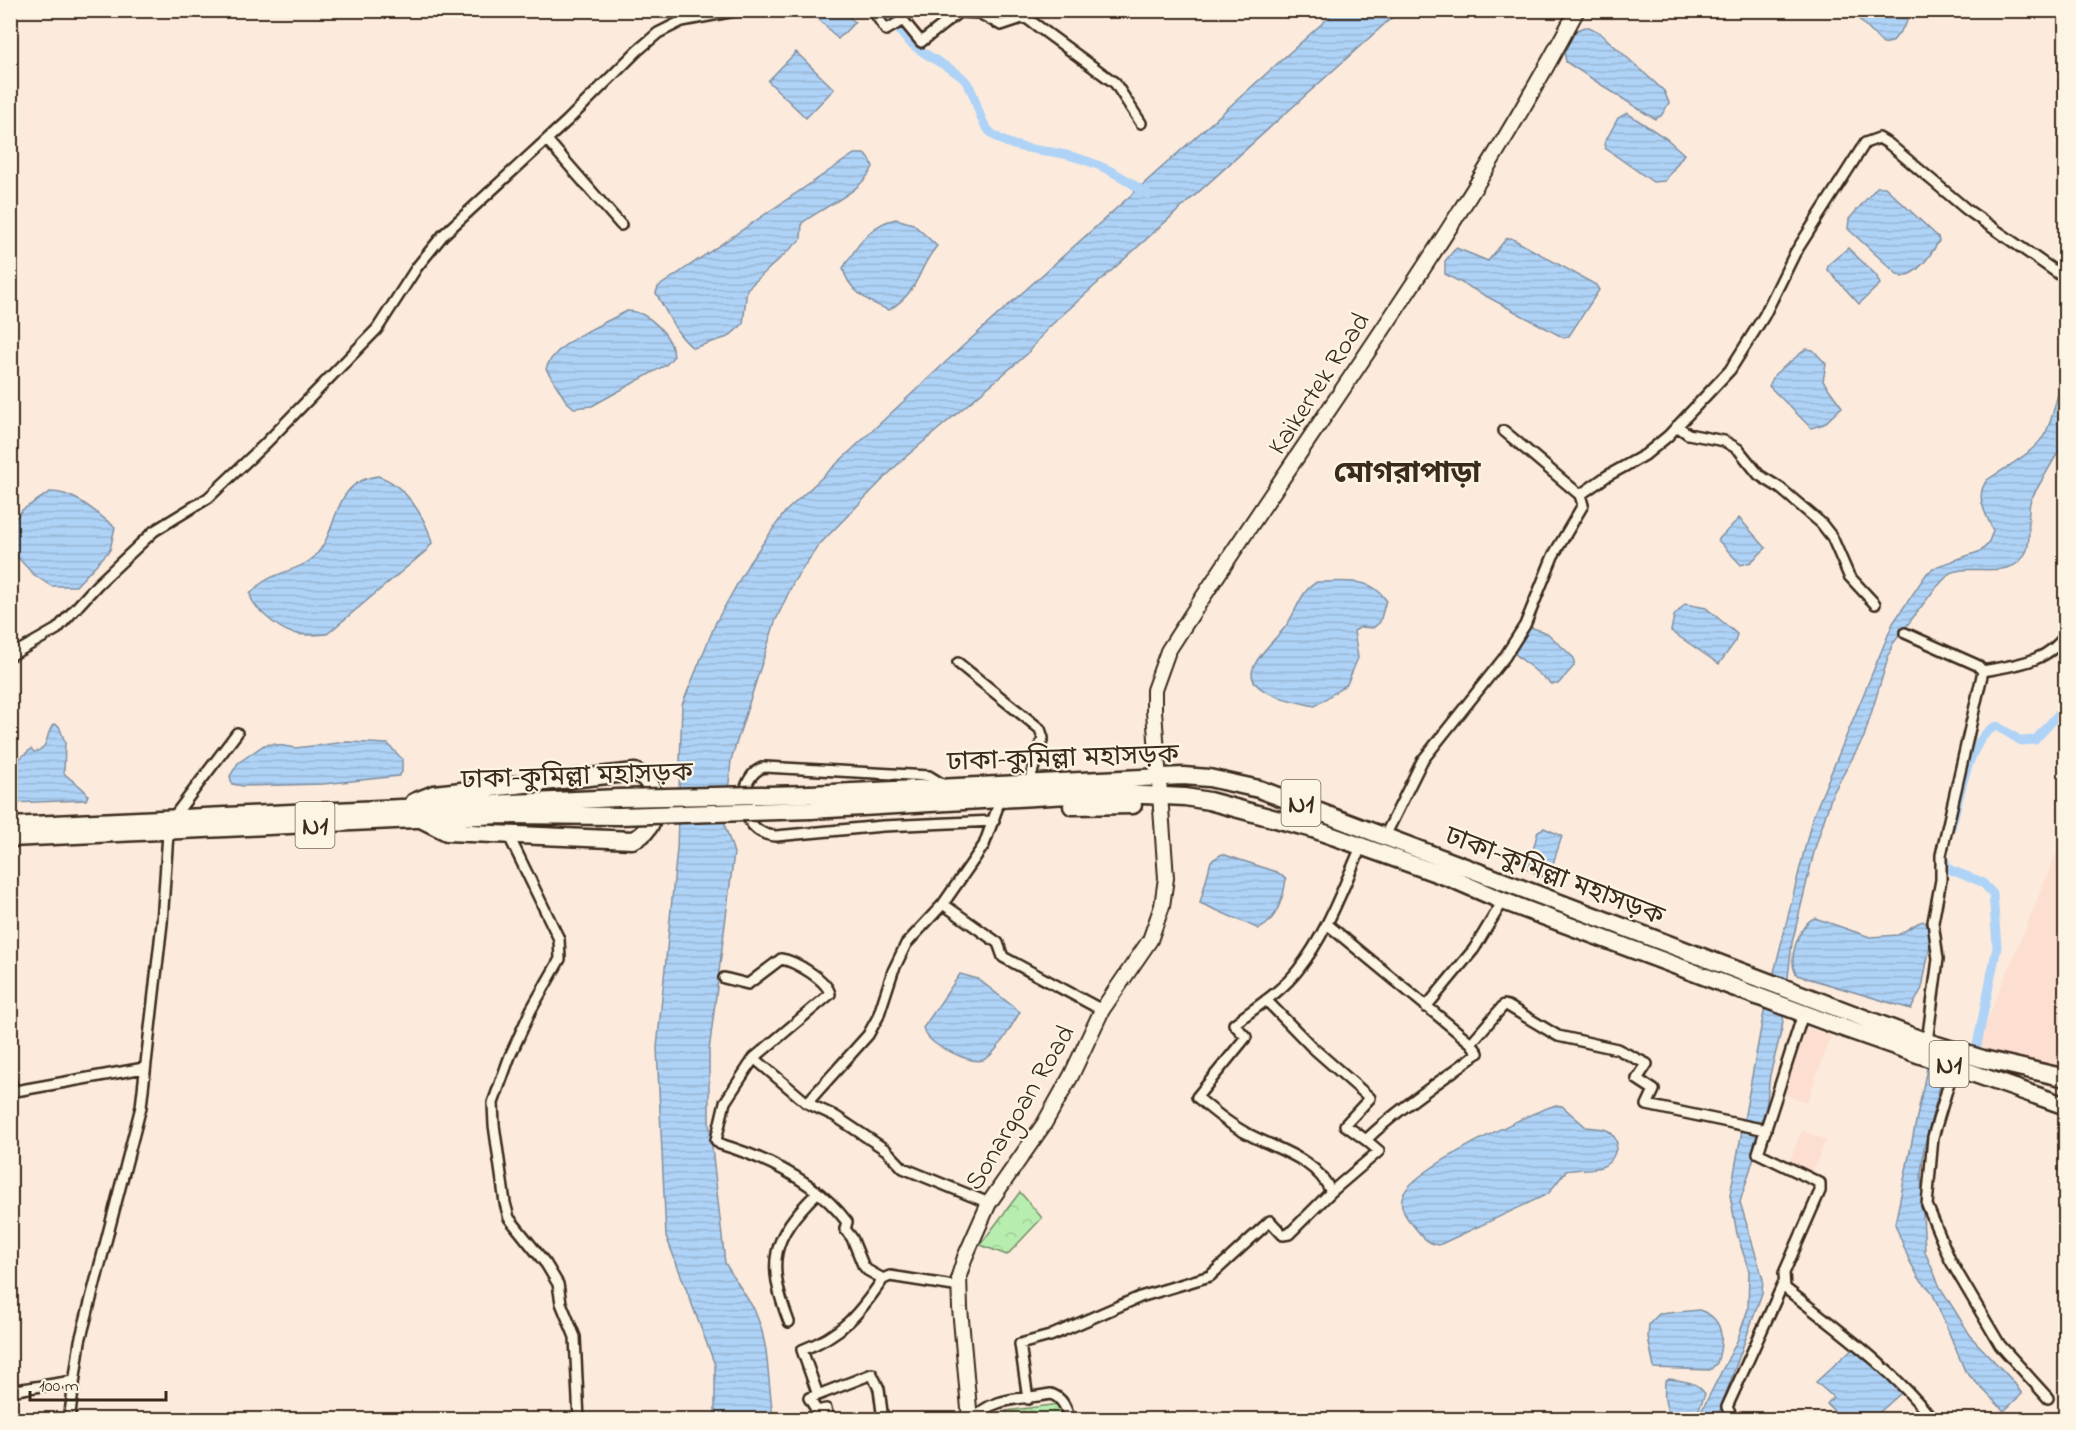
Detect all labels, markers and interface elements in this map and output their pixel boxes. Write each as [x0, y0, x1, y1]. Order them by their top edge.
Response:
street label: Kaikertek Road [1259, 305, 1381, 463]
district label: মোগরাপাড়া [1333, 453, 1481, 497]
street label: ঢাকা–কুমিল্লা মহাসড়ক [945, 736, 1181, 783]
street label: ঢাকা–কুমিল্লা মহাসড়ক [459, 754, 695, 801]
road number: N1 [1282, 780, 1320, 826]
road number: N1 [296, 802, 334, 848]
street label: ঢাকা–কুমিল্লা মহাসড়ক [1438, 817, 1671, 938]
street label: Sonargoan Road [956, 1018, 1086, 1199]
road number: N1 [1930, 1041, 1968, 1087]
scale bar [30, 1364, 166, 1402]
text: 100 m [39, 1374, 79, 1400]

